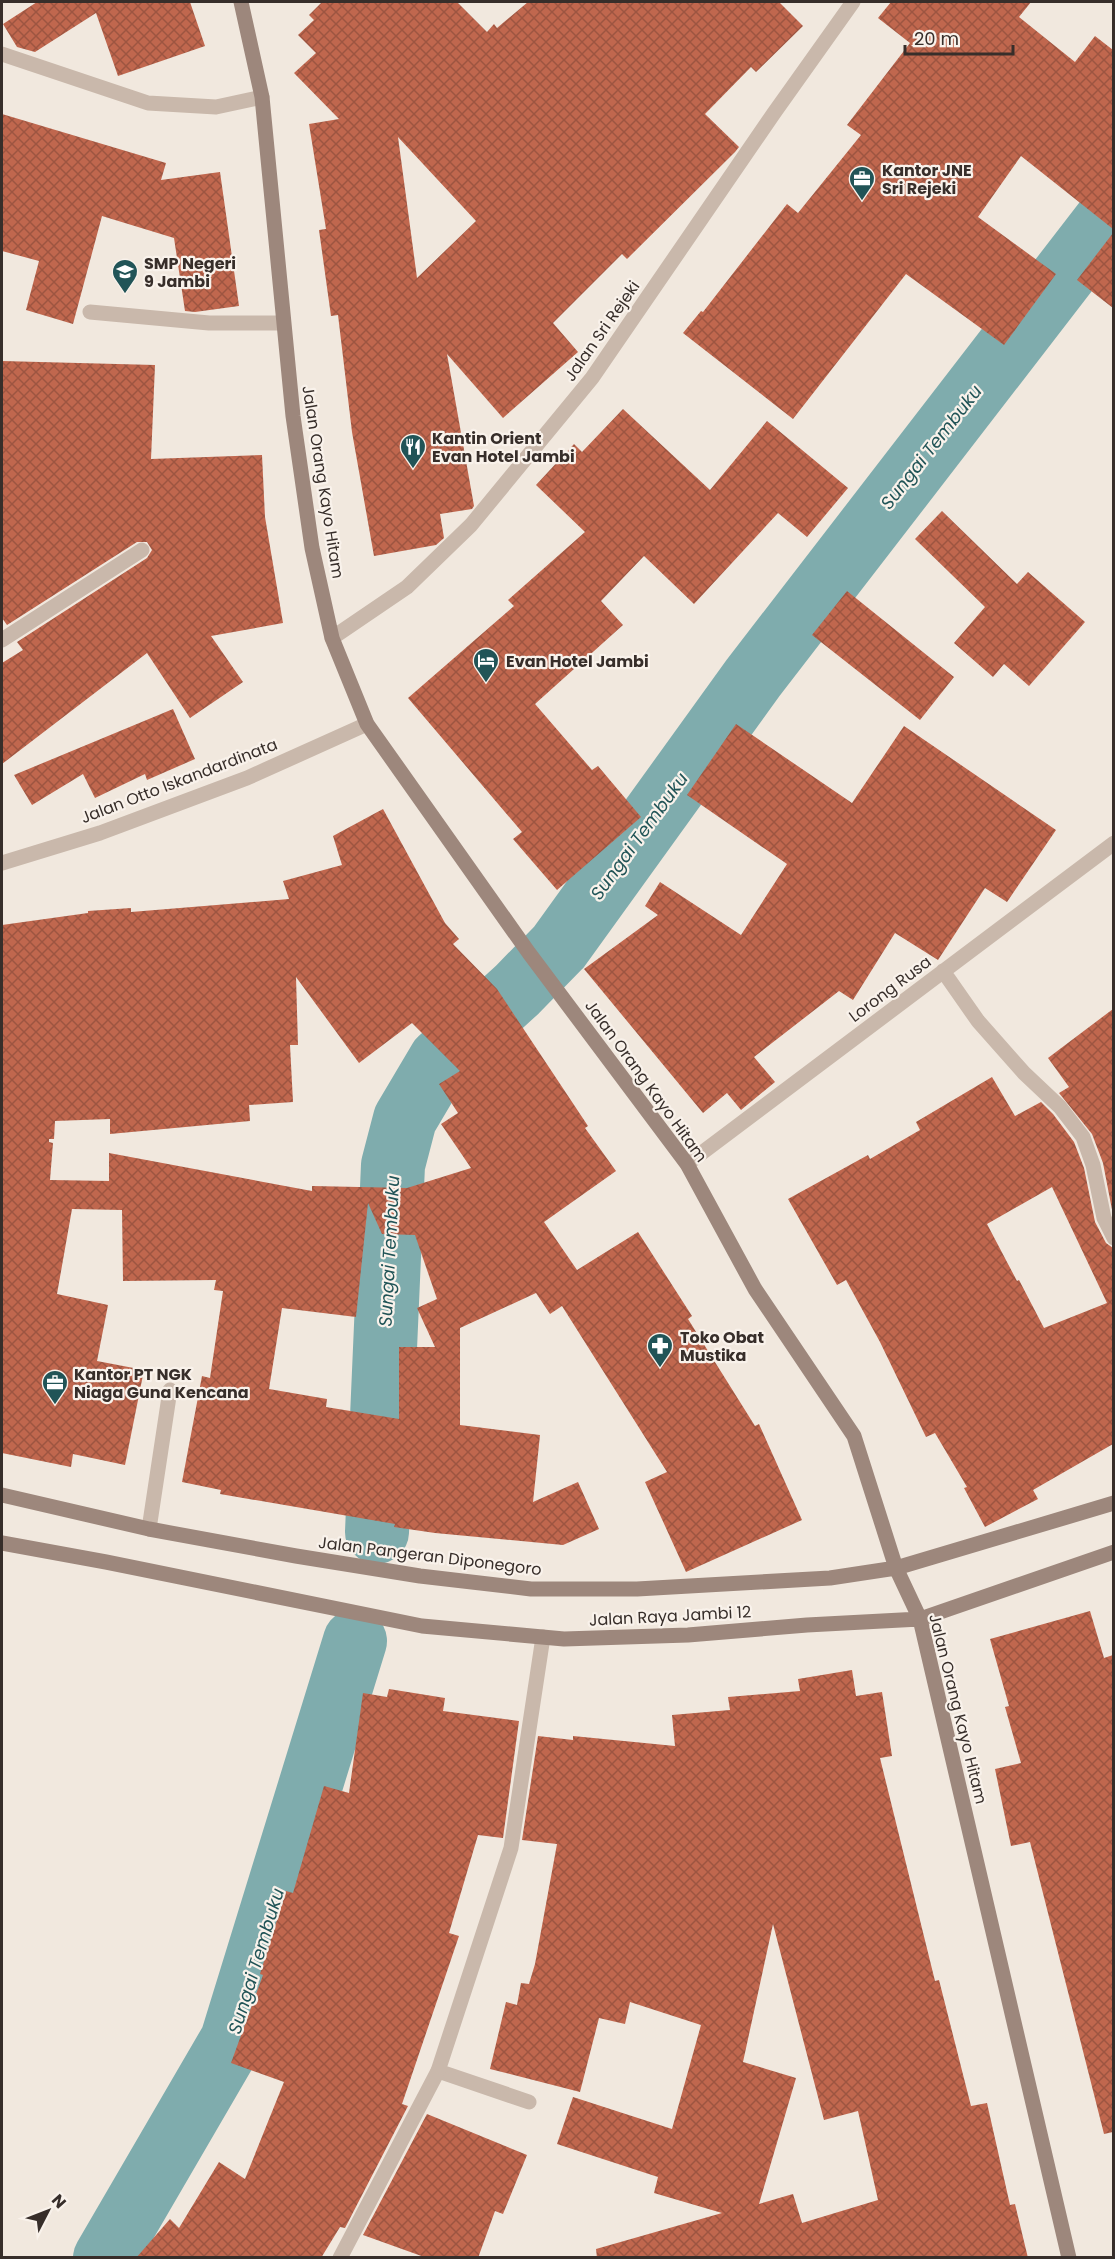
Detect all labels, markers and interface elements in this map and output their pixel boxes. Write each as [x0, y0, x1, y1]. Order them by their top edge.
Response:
scale bar [905, 18, 1013, 56]
text: 20 m [914, 26, 959, 51]
place label: Kantor JNE Sri Rejeki [882, 159, 972, 200]
office icon: Kantor JNE Sri Rejeki [847, 164, 877, 202]
place label: SMP Negeri 9 Jambi [144, 252, 236, 293]
school or university icon: SMP Negeri 9 Jambi [110, 257, 140, 295]
street label: Jalan Sri Rejeki [559, 276, 645, 386]
water label: Sungai Tembuku [874, 380, 988, 514]
street label: Jalan Orang Kayo Hitam [296, 384, 350, 580]
place label: Kantin Orient Evan Hotel Jambi [432, 427, 575, 468]
restaurant icon: Kantin Orient Evan Hotel Jambi [398, 432, 428, 470]
hotel icon: Evan Hotel Jambi [471, 646, 501, 684]
place label: Evan Hotel Jambi [506, 650, 649, 673]
street label: Jalan Otto Iskandardinata [77, 733, 281, 829]
water label: Sungai Tembuku [584, 767, 694, 905]
street label: Lorong Rusa [844, 950, 936, 1028]
street label: Jalan Orang Kayo Hitam [579, 995, 713, 1167]
water label: Sungai Tembuku [373, 1175, 405, 1327]
place label: Toko Obat Mustika [680, 1326, 764, 1367]
pharmacy icon: Toko Obat Mustika [645, 1331, 675, 1369]
place label: Kantor PT NGK Niaga Guna Kencana [74, 1363, 249, 1404]
office icon: Kantor PT NGK Niaga Guna Kencana [40, 1368, 70, 1406]
street label: Jalan Pangeran Diponegoro [317, 1531, 543, 1581]
street label: Jalan Raya Jambi 12 [588, 1600, 752, 1632]
street label: Jalan Orang Kayo Hitam [923, 1611, 993, 1807]
water label: Sungai Tembuku [222, 1885, 290, 2037]
north arrow [18, 2181, 78, 2241]
text: N [46, 2189, 71, 2213]

